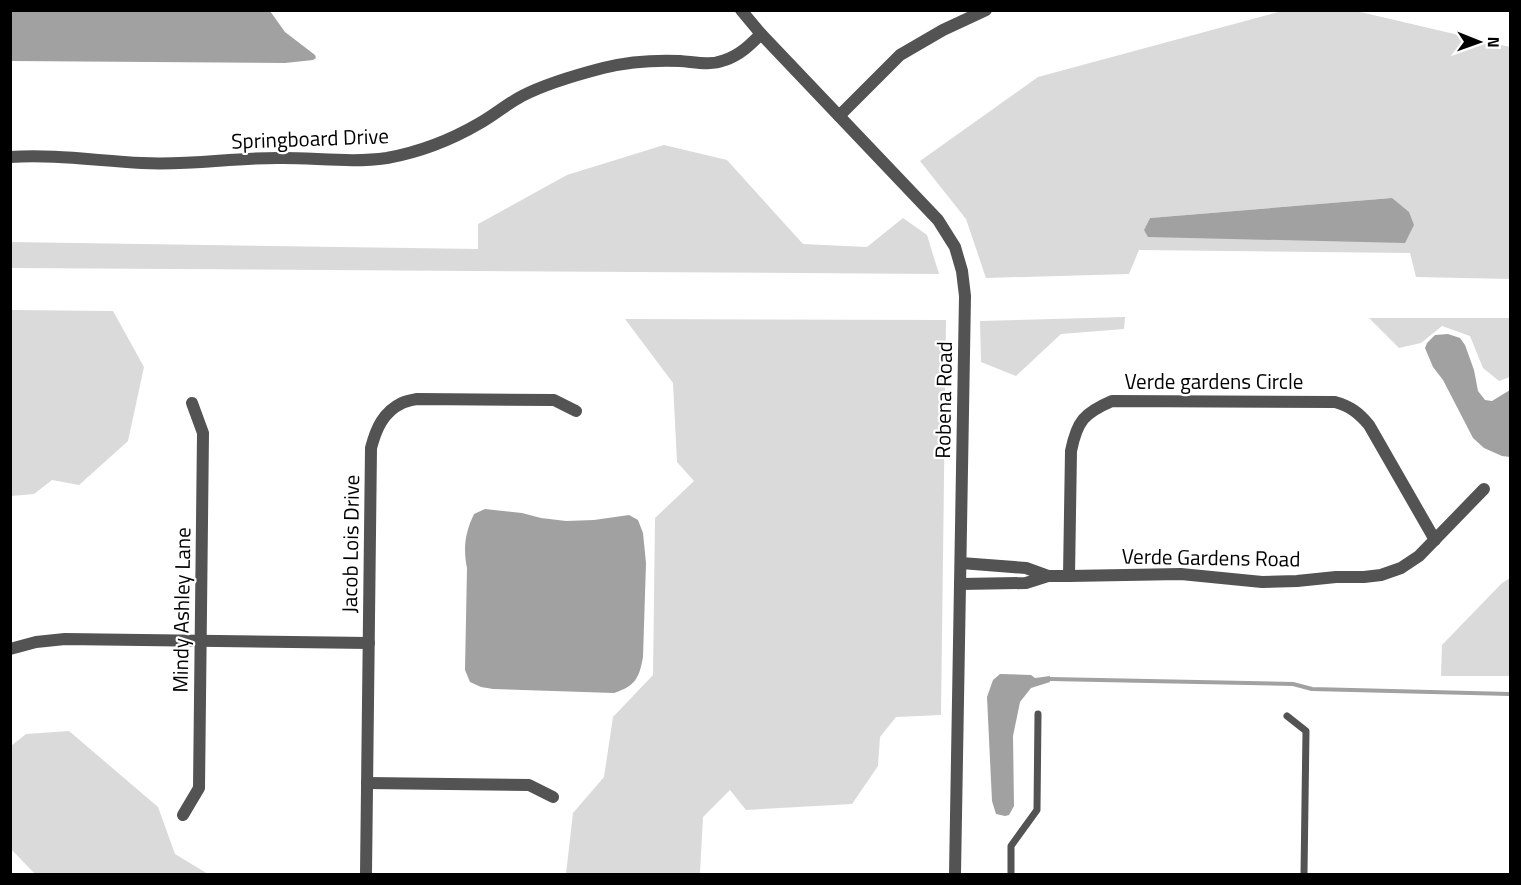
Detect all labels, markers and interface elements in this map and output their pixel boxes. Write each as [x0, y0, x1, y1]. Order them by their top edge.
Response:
north arrow [1449, 12, 1509, 72]
text: N [1482, 37, 1506, 48]
street label: Springboard Drive [231, 119, 389, 157]
street label: Robena Road [926, 341, 960, 459]
street label: Verde gardens Circle [1125, 365, 1303, 397]
street label: Jacob Lois Drive [333, 475, 367, 613]
street label: Mindy Ashley Lane [164, 527, 198, 693]
street label: Verde Gardens Road [1121, 539, 1301, 575]

